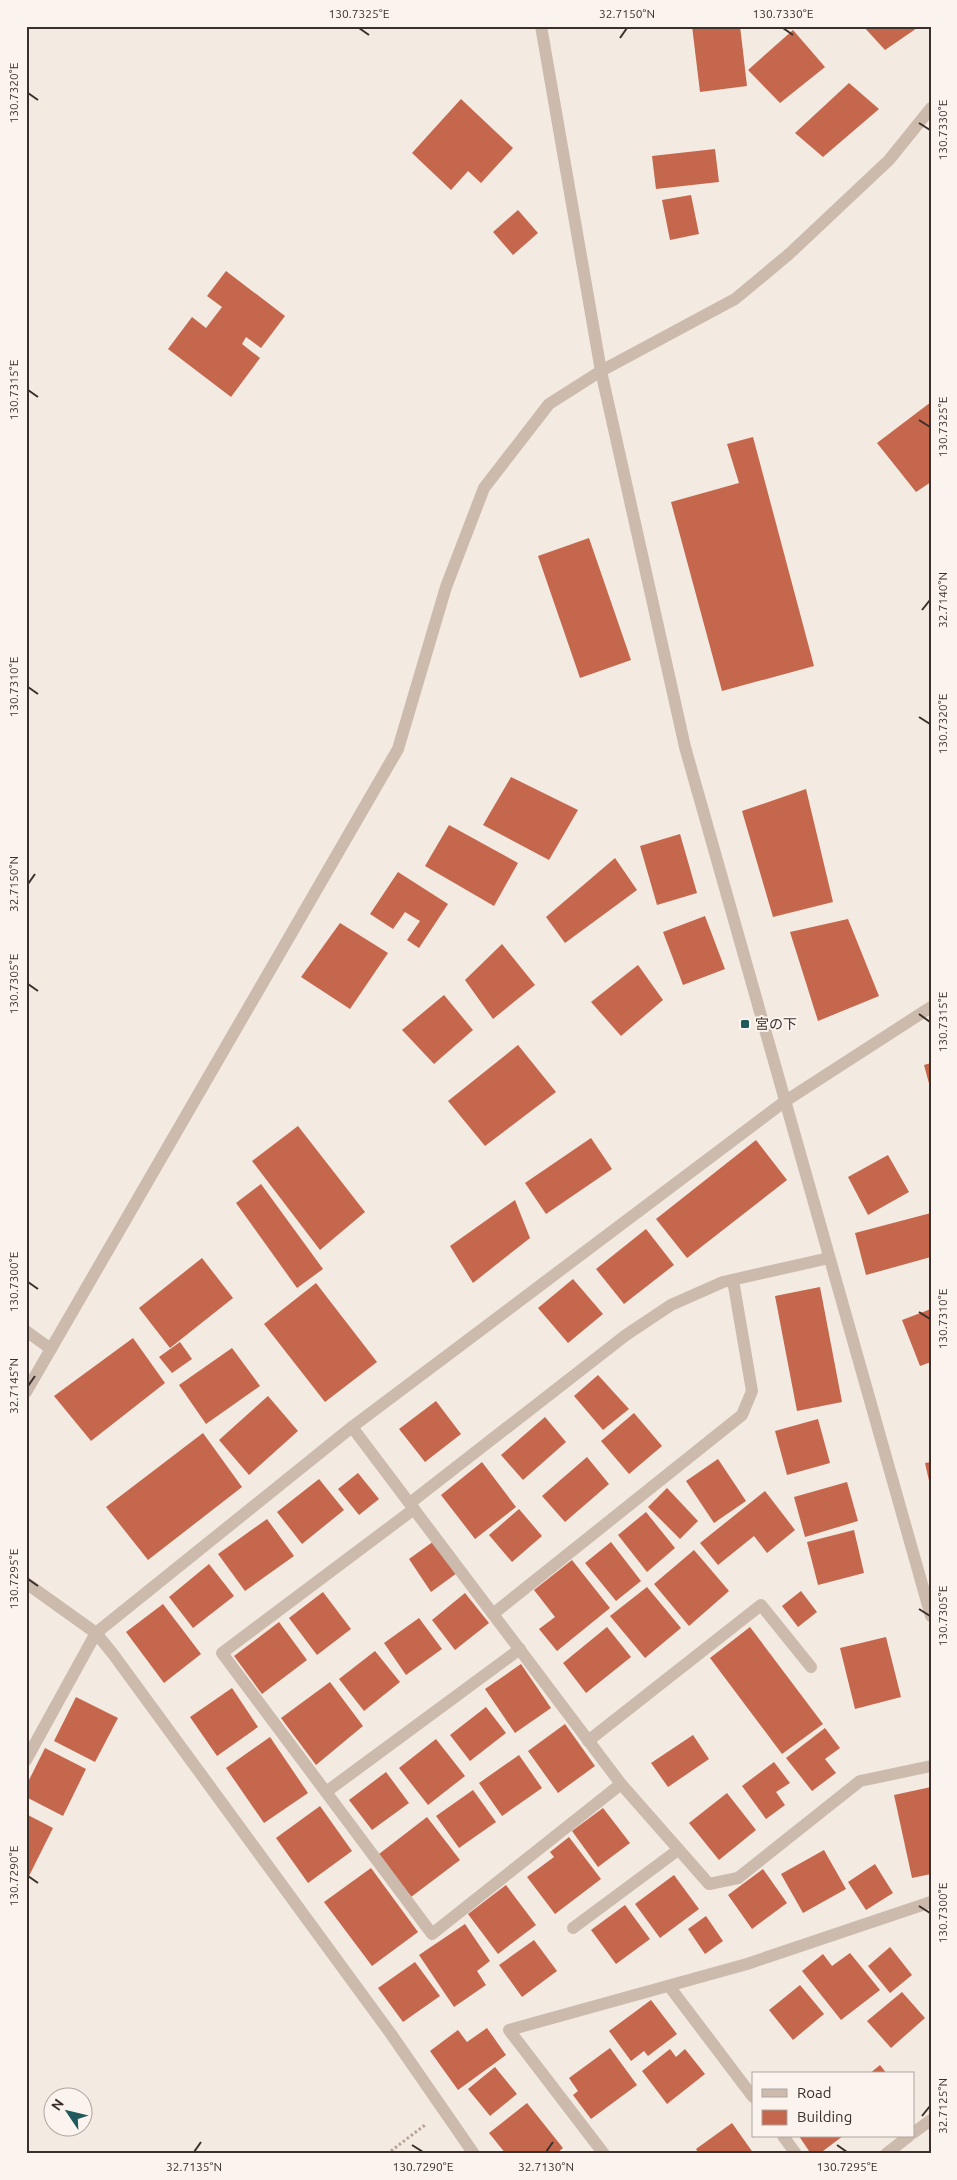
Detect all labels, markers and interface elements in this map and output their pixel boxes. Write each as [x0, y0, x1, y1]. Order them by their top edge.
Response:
text: 130.7325°E [329, 7, 390, 20]
text: 32.7150°N [599, 7, 655, 20]
text: 130.7330°E [753, 7, 814, 20]
text: 130.7320°E [7, 62, 20, 123]
text: 130.7330°E [936, 99, 949, 160]
text: 130.7315°E [7, 359, 20, 420]
text: 130.7325°E [936, 396, 949, 457]
text: 32.7140°N [936, 572, 949, 628]
text: 130.7310°E [7, 656, 20, 717]
text: 130.7320°E [936, 693, 949, 754]
text: 32.7150°N [7, 856, 20, 912]
text: 130.7305°E [7, 953, 20, 1014]
text: 130.7315°E [936, 991, 949, 1052]
place label: 宮の下 [755, 1016, 797, 1032]
marker: 宮の下 [739, 1018, 751, 1030]
text: 130.7300°E [7, 1251, 20, 1312]
text: 130.7310°E [936, 1288, 949, 1349]
text: 32.7145°N [7, 1358, 20, 1414]
text: 130.7295°E [7, 1548, 20, 1609]
text: 130.7305°E [936, 1585, 949, 1646]
text: 130.7290°E [7, 1845, 20, 1906]
text: 130.7300°E [936, 1882, 949, 1943]
legend [752, 2072, 914, 2138]
text: 32.7125°N [936, 2078, 949, 2134]
text: Road [797, 2084, 832, 2101]
north arrow [42, 2088, 92, 2138]
text: N [48, 2096, 67, 2113]
text: Building [797, 2108, 852, 2125]
text: 32.7135°N [166, 2160, 222, 2173]
text: 130.7290°E [393, 2160, 454, 2173]
text: 32.7130°N [518, 2160, 574, 2173]
text: 130.7295°E [817, 2160, 878, 2173]

